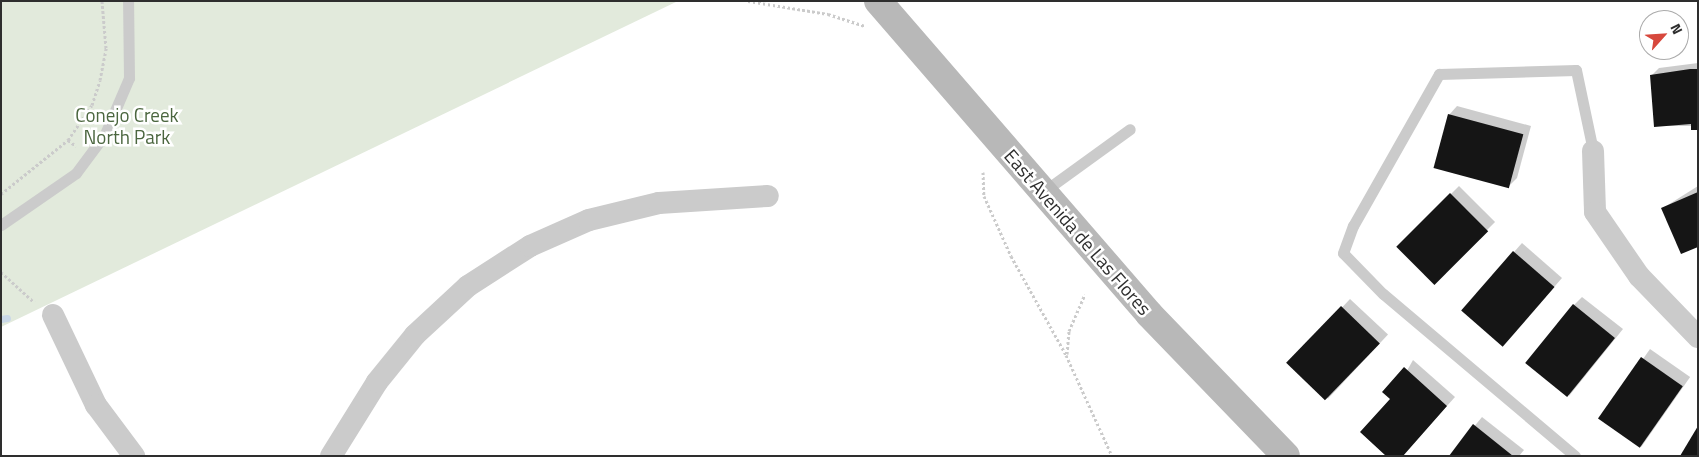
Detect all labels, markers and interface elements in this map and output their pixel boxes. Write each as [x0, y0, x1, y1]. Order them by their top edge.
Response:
north arrow [1639, 10, 1689, 60]
text: N [1665, 20, 1689, 38]
park label: Conejo Creek North Park [75, 104, 179, 148]
street label: East Avenida de Las Flores [1000, 144, 1156, 320]

